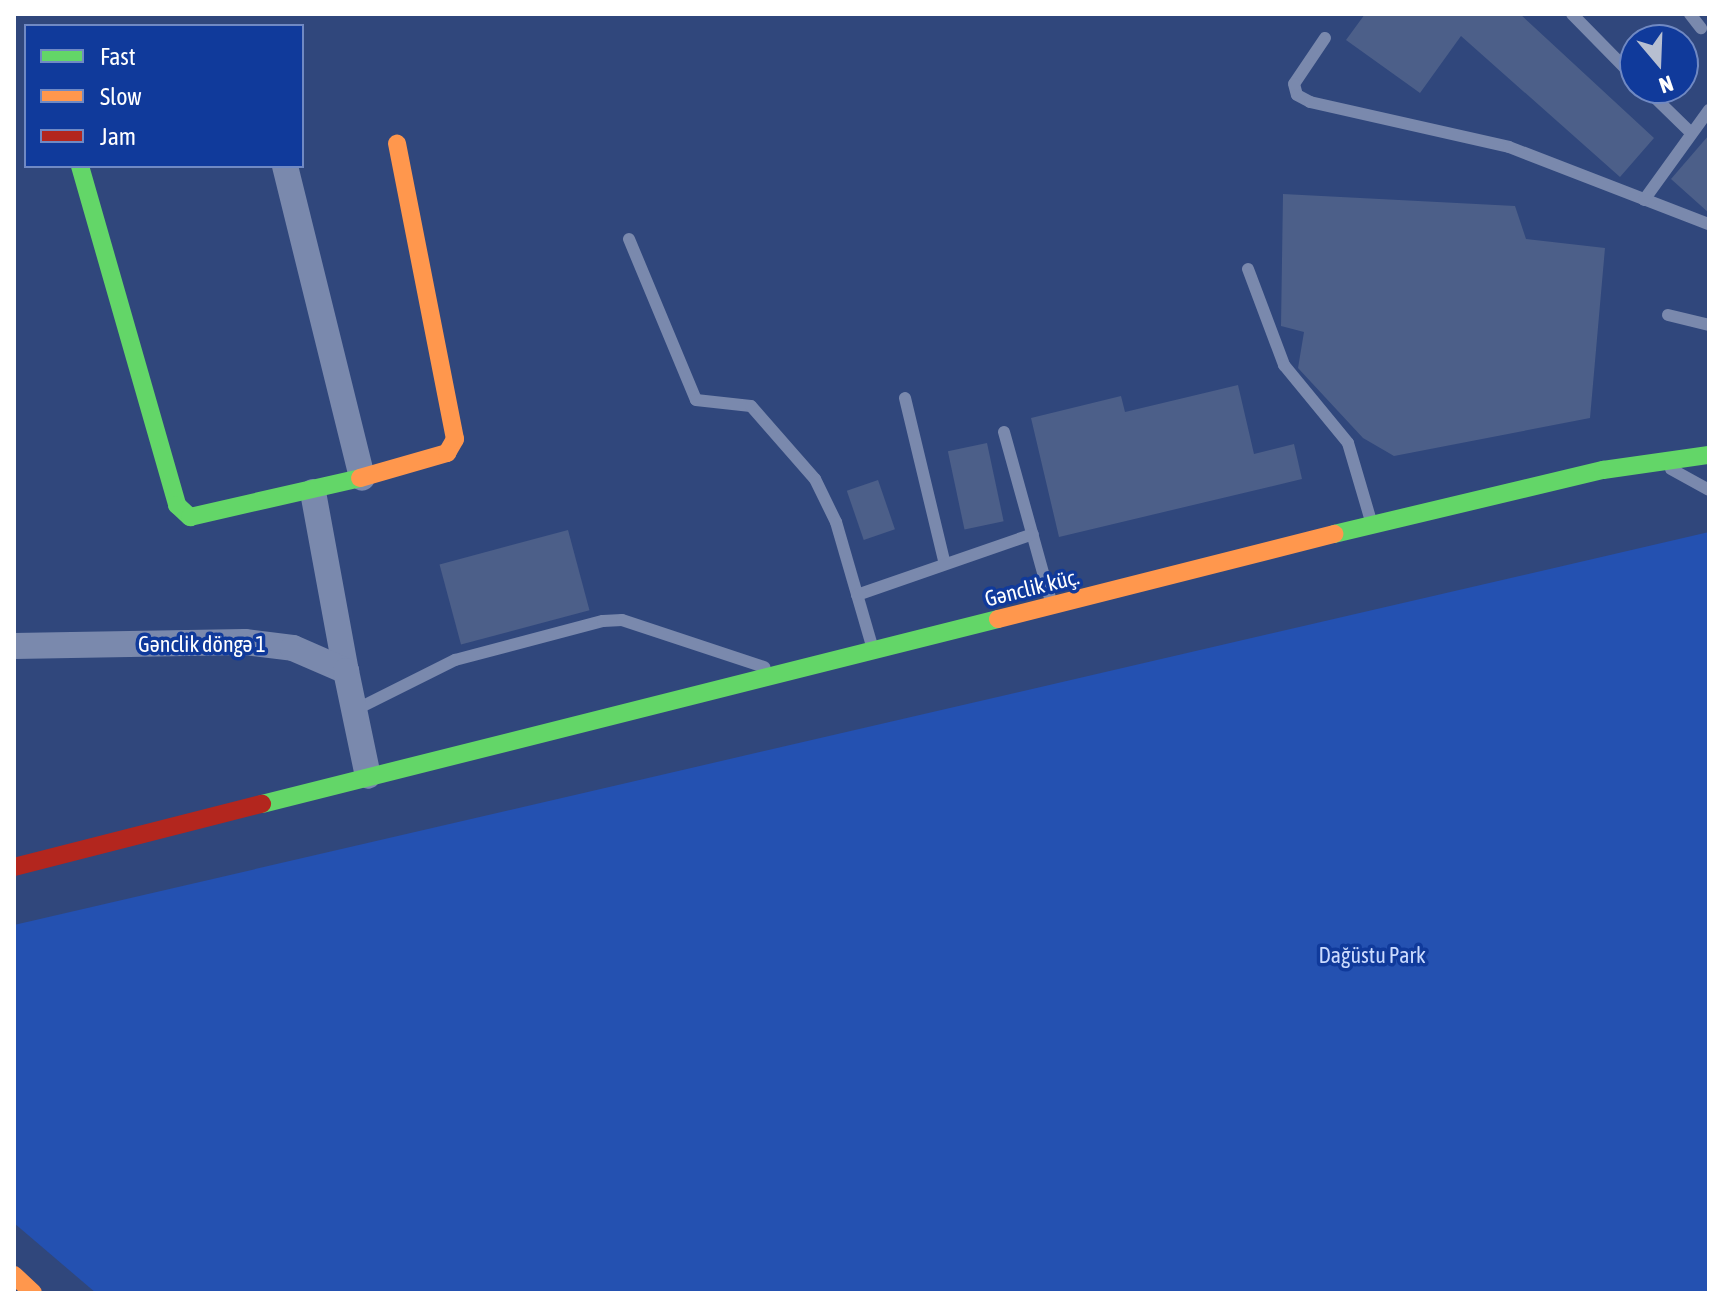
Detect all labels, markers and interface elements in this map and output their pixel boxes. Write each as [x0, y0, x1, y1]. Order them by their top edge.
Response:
legend [24, 24, 304, 168]
north arrow [1619, 24, 1699, 104]
text: Fast [100, 43, 136, 70]
text: N [1656, 70, 1677, 99]
text: Slow [100, 83, 142, 110]
text: Jam [100, 123, 136, 150]
street label: Gənclik küç. [982, 564, 1082, 612]
street label: Gənclik döngə 1 [138, 632, 266, 658]
park label: Dağüstu Park [1318, 943, 1426, 969]

